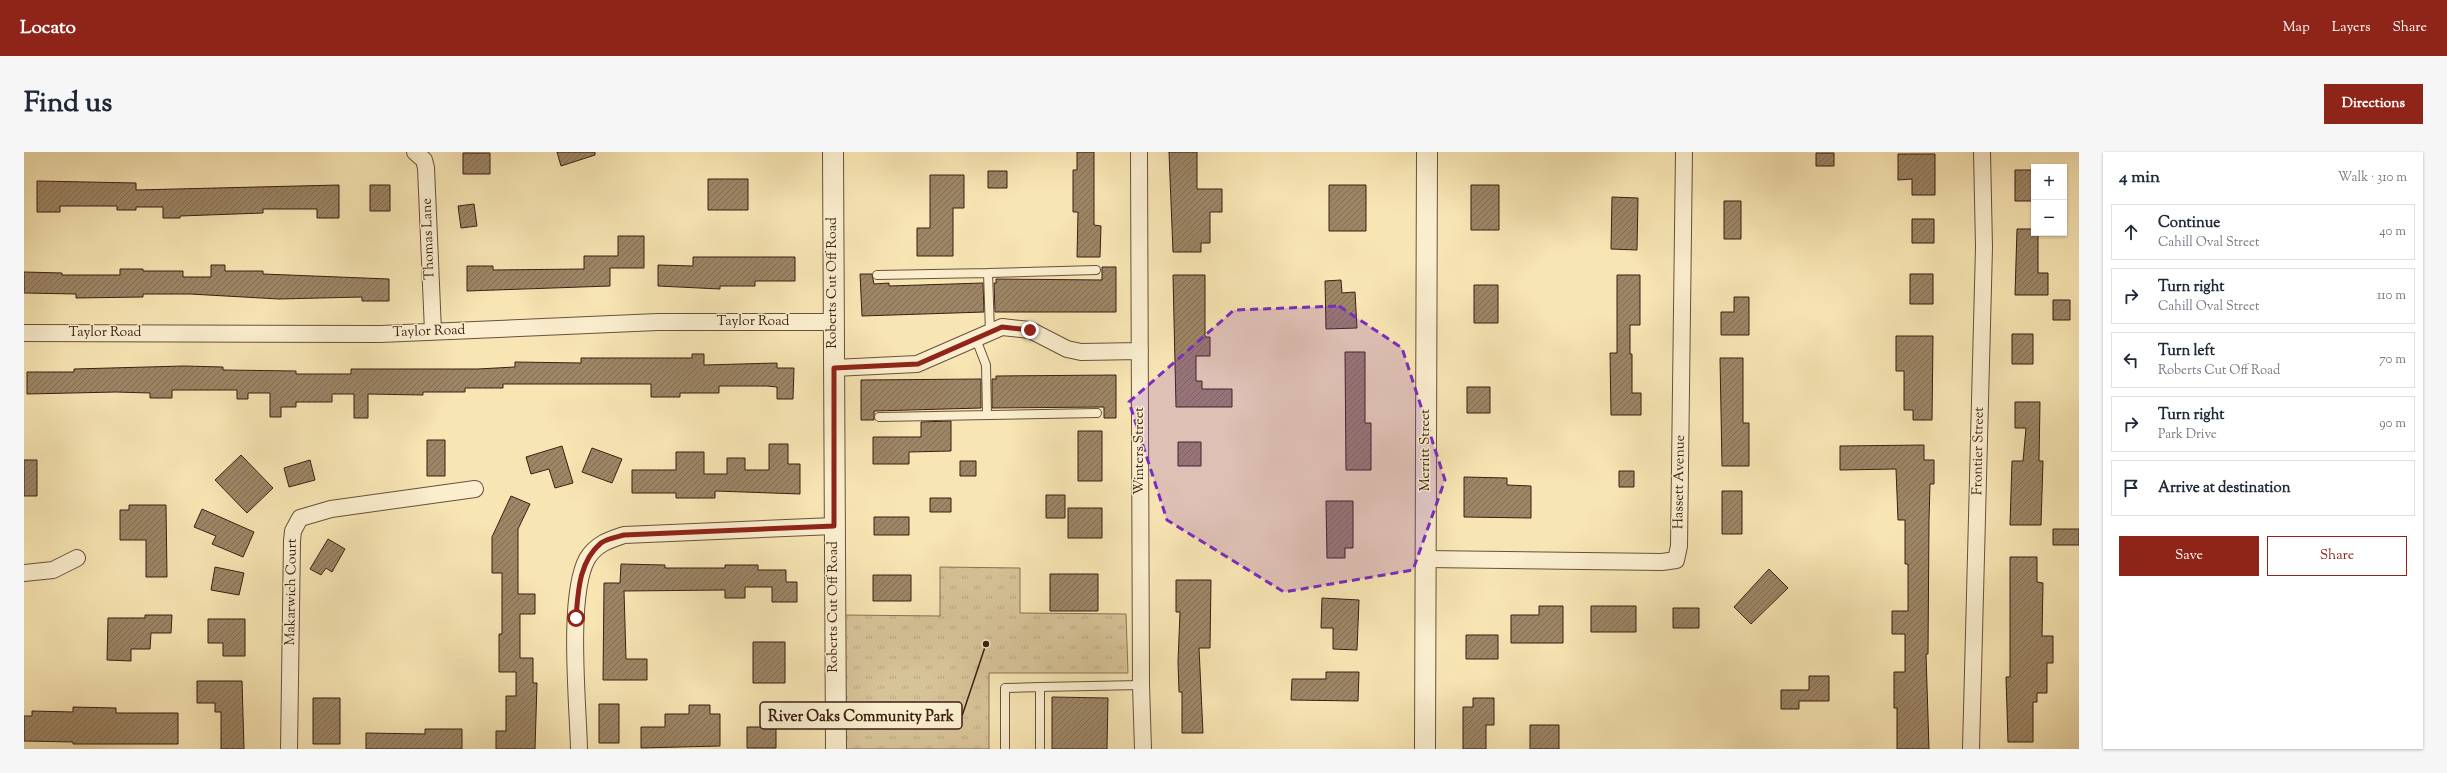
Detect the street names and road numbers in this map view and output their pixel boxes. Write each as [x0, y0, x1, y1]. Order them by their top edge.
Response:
street label: Thomas Lane [418, 198, 440, 280]
street label: Roberts Cut Off Road [823, 217, 843, 349]
street label: Taylor Road [717, 312, 790, 332]
street label: Taylor Road [392, 321, 466, 343]
street label: Taylor Road [69, 323, 142, 343]
street label: Winters Street [1130, 407, 1150, 495]
street label: Frontier Street [1968, 407, 1990, 495]
street label: Merritt Street [1416, 409, 1436, 491]
street label: Hassett Avenue [1669, 435, 1691, 529]
street label: Makarwich Court [281, 538, 303, 646]
street label: Roberts Cut Off Road [824, 541, 844, 673]

